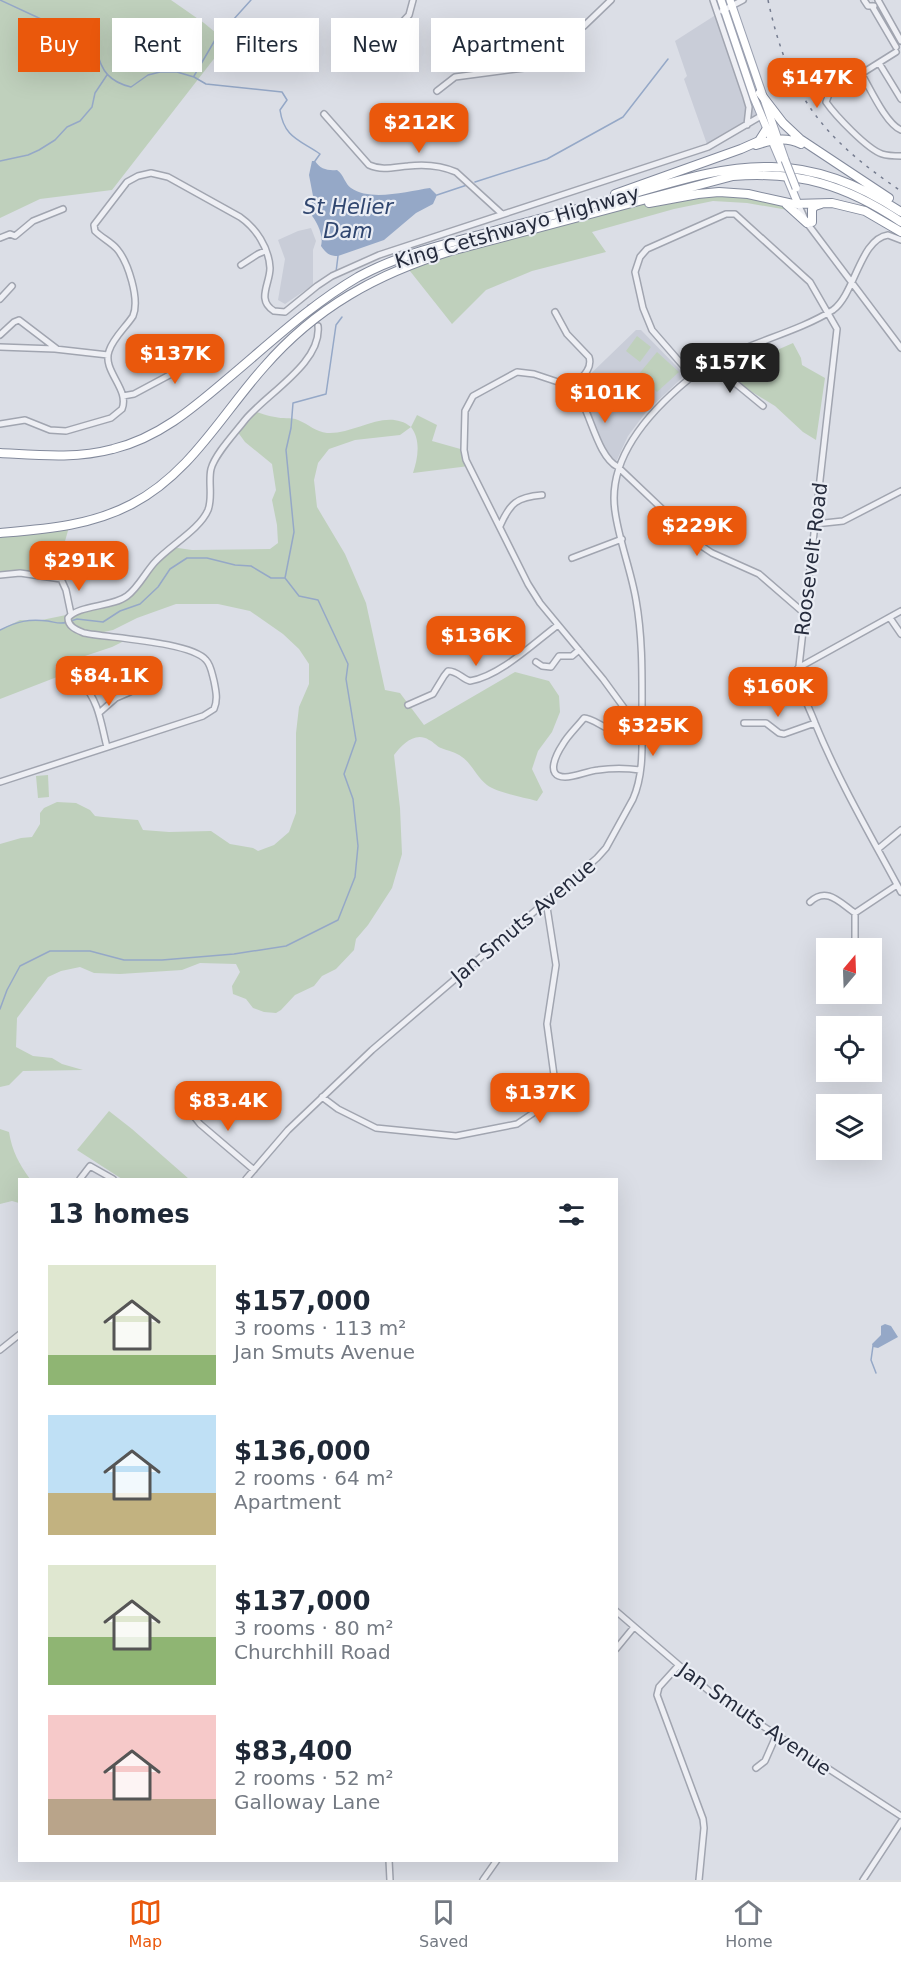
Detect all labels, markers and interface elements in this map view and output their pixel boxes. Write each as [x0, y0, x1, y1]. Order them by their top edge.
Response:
chip: Buy [18, 18, 100, 72]
chip: Rent [112, 18, 202, 72]
chip: Filters [214, 18, 319, 72]
chip: New [331, 18, 419, 72]
chip: Apartment [431, 18, 585, 72]
pin: $147K [775, 58, 859, 109]
text: $147K [781, 65, 853, 89]
pin: $212K [377, 103, 461, 154]
text: $212K [383, 110, 455, 134]
street label: King Cetshwayo Highway [392, 181, 642, 273]
water label: St Helier Dam [303, 195, 394, 243]
pin: $137K [133, 334, 217, 385]
text: $137K [139, 341, 211, 365]
pin: $157K [688, 343, 772, 394]
text: $157K [694, 350, 766, 374]
pin: $101K [563, 373, 647, 424]
text: $101K [569, 380, 641, 404]
street label: Roosevelt Road [790, 481, 832, 637]
pin: $229K [655, 506, 739, 557]
text: $229K [661, 513, 733, 537]
pin: $291K [37, 541, 121, 592]
text: $291K [43, 548, 115, 572]
pin: $136K [434, 616, 518, 667]
text: $136K [440, 623, 512, 647]
pin: $84.1K [60, 656, 158, 707]
text: $84.1K [70, 663, 148, 687]
pin: $160K [736, 667, 820, 718]
text: $160K [742, 674, 814, 698]
pin: $325K [611, 706, 695, 757]
text: $325K [617, 713, 689, 737]
street label: Jan Smuts Avenue [444, 854, 600, 990]
north arrow [816, 938, 882, 1004]
map controls [816, 938, 882, 1160]
button: locate [816, 1016, 882, 1082]
pin: $137K [498, 1073, 582, 1124]
text: $137K [504, 1080, 576, 1104]
pin: $83.4K [179, 1081, 277, 1132]
text: $83.4K [189, 1088, 267, 1112]
button: layers [816, 1094, 882, 1160]
icon: filters [555, 1198, 588, 1231]
text: 13 homes [48, 1199, 190, 1229]
text: $157,000 [234, 1286, 371, 1316]
icon: home [96, 1289, 168, 1361]
text: 3 rooms · 113 m² [234, 1316, 406, 1340]
text: Jan Smuts Avenue [234, 1340, 415, 1364]
text: $136,000 [234, 1436, 371, 1466]
icon: home [96, 1439, 168, 1511]
text: 2 rooms · 64 m² [234, 1466, 394, 1490]
text: Apartment [234, 1490, 341, 1514]
text: $137,000 [234, 1586, 371, 1616]
icon: home [96, 1589, 168, 1661]
text: 3 rooms · 80 m² [234, 1616, 394, 1640]
text: Churchhill Road [234, 1640, 391, 1664]
street label: Jan Smuts Avenue [672, 1656, 836, 1781]
text: $83,400 [234, 1736, 352, 1766]
icon: home [96, 1739, 168, 1811]
text: 2 rooms · 52 m² [234, 1766, 394, 1790]
text: Galloway Lane [234, 1790, 380, 1814]
tab: Map [128, 1896, 162, 1951]
tab: Saved [419, 1896, 468, 1951]
tab: Home [725, 1896, 773, 1951]

